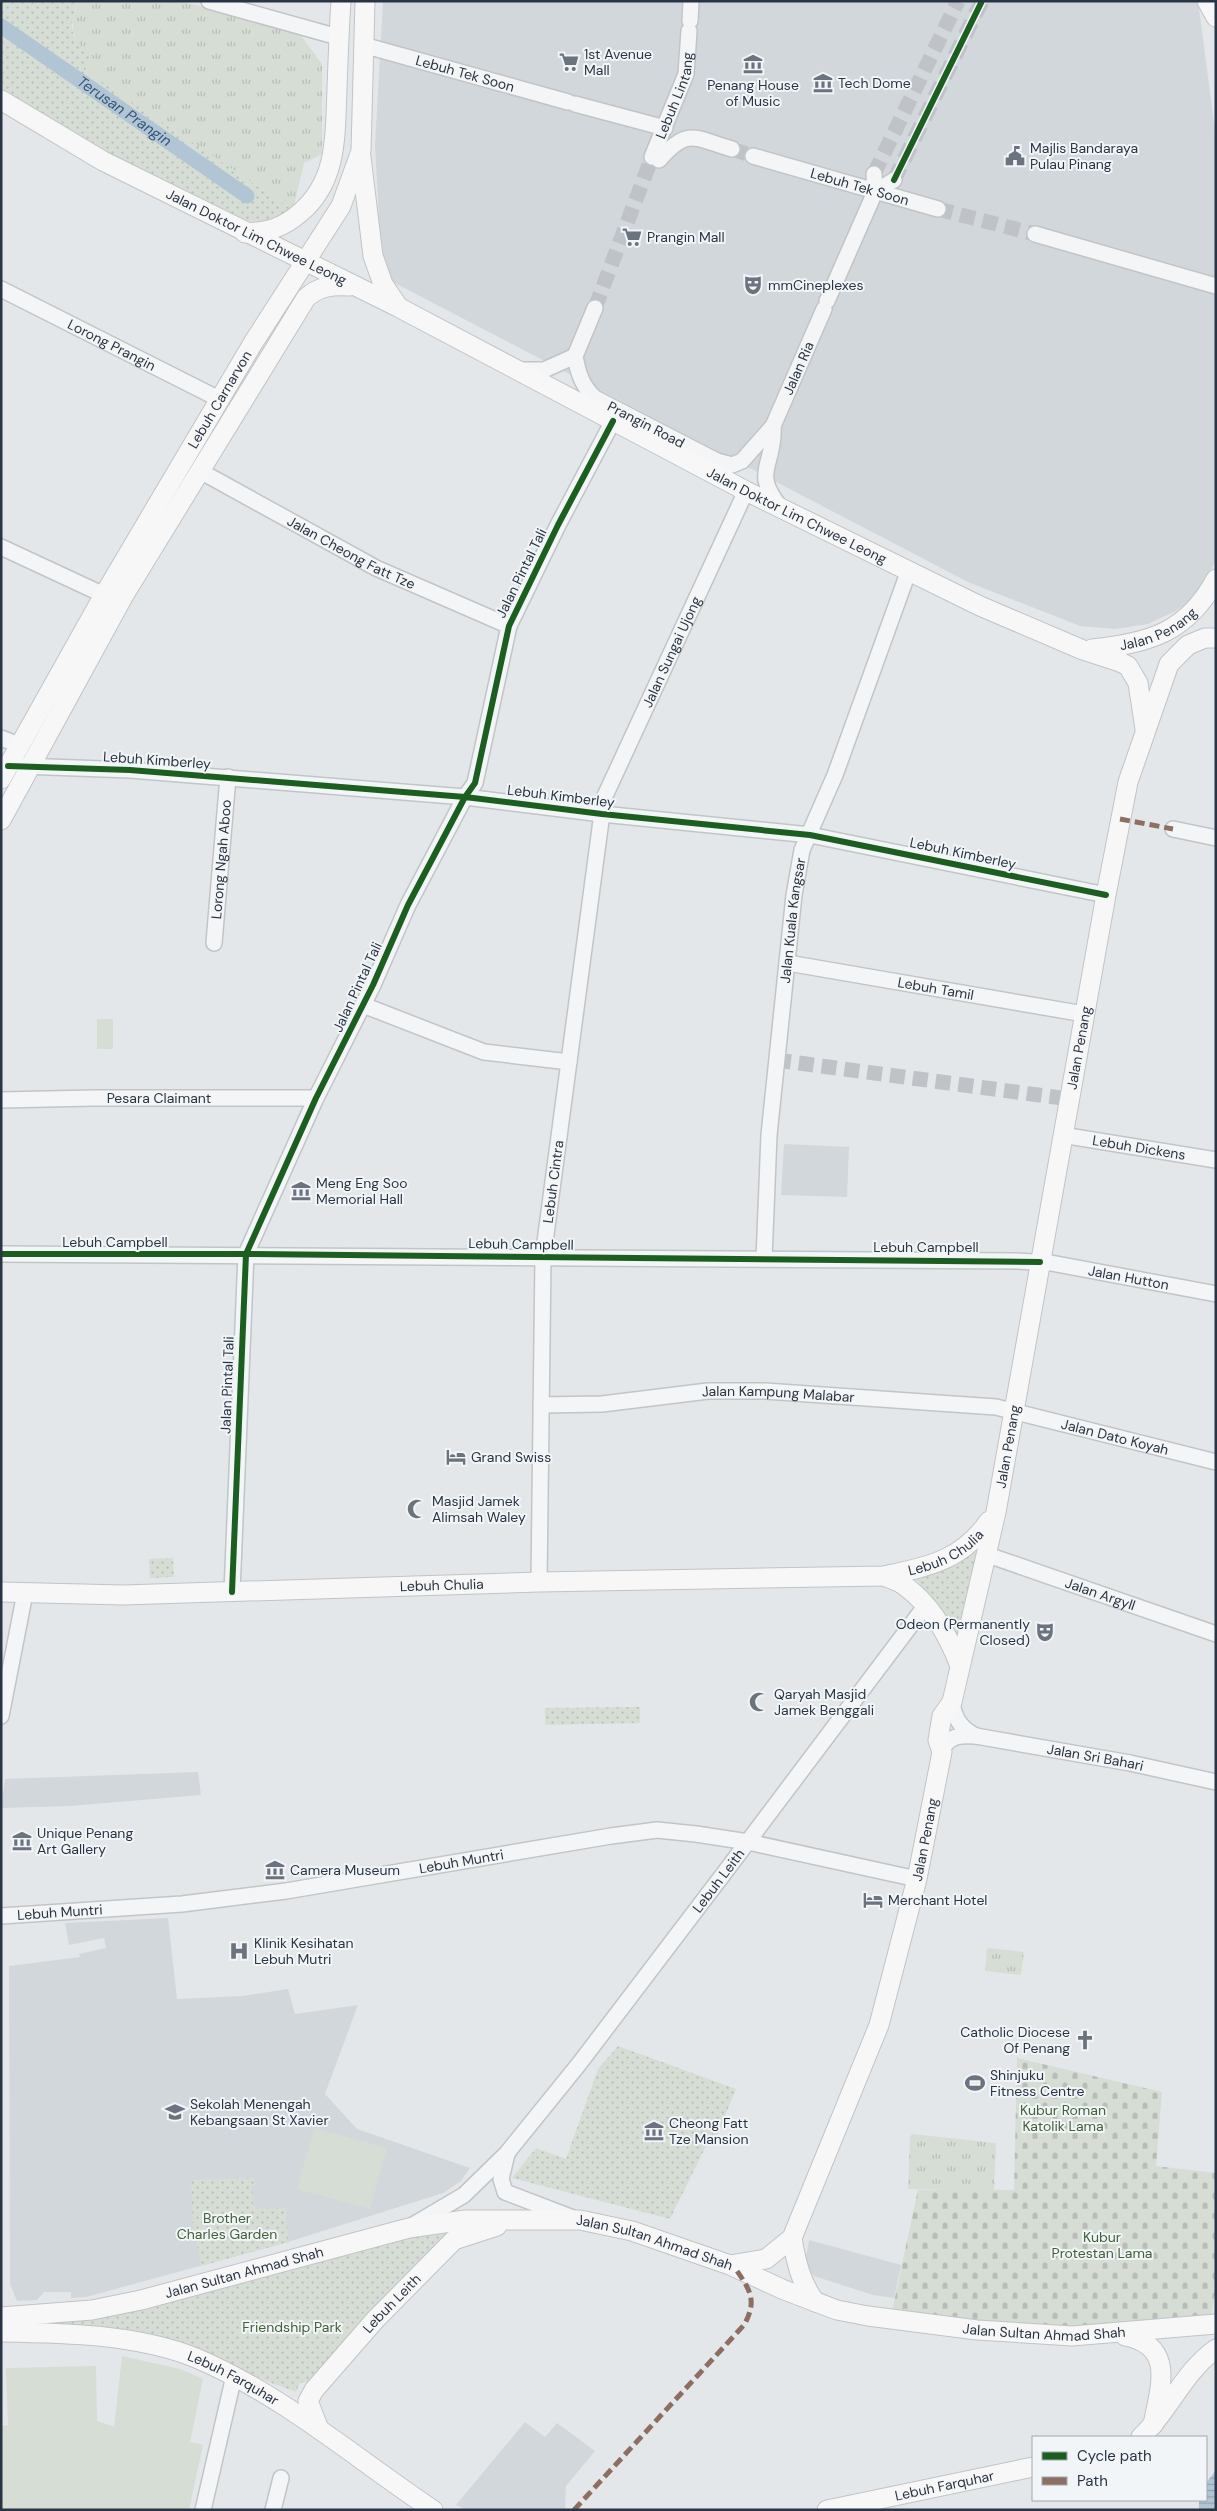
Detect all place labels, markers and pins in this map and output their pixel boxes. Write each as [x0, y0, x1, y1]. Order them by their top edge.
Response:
place label: 1st Avenue Mall [584, 45, 652, 79]
supermarket icon: 1st Avenue Mall [558, 51, 580, 73]
museum icon: Penang House of Music [742, 53, 764, 75]
museum icon: Tech Dome [812, 72, 834, 94]
place label: Tech Dome [838, 74, 911, 92]
place label: Penang House of Music [707, 76, 799, 110]
place label: Majlis Bandaraya Pulau Pinang [1030, 139, 1138, 173]
public building icon: Majlis Bandaraya Pulau Pinang [1004, 145, 1026, 167]
supermarket icon: Prangin Mall [621, 226, 643, 248]
place label: Prangin Mall [647, 228, 725, 246]
theatre icon: mmCineplexes [742, 274, 764, 296]
place label: mmCineplexes [768, 276, 863, 294]
place label: Meng Eng Soo Memorial Hall [316, 1174, 408, 1208]
museum icon: Meng Eng Soo Memorial Hall [290, 1180, 312, 1202]
hotel icon: Grand Swiss [445, 1446, 467, 1468]
place label: Grand Swiss [471, 1448, 551, 1466]
place label: Masjid Jamek Alimsah Waley [432, 1492, 526, 1526]
mosque icon: Masjid Jamek Alimsah Waley [406, 1498, 428, 1520]
place label: Odeon (Permanently Closed) [896, 1615, 1030, 1649]
theatre icon: Odeon (Permanently Closed) [1034, 1621, 1056, 1643]
place label: Qaryah Masjid Jamek Benggali [774, 1685, 874, 1719]
mosque icon: Qaryah Masjid Jamek Benggali [748, 1691, 770, 1713]
place label: Unique Penang Art Gallery [37, 1824, 133, 1858]
museum icon: Unique Penang Art Gallery [11, 1830, 33, 1852]
museum icon: Camera Museum [264, 1859, 286, 1881]
place label: Camera Museum [290, 1861, 400, 1879]
hotel icon: Merchant Hotel [862, 1889, 884, 1911]
place label: Merchant Hotel [888, 1891, 987, 1909]
place label: Klinik Kesihatan Lebuh Mutri [254, 1934, 354, 1968]
hospital icon: Klinik Kesihatan Lebuh Mutri [228, 1940, 250, 1962]
place label: Catholic Diocese Of Penang [960, 2023, 1070, 2057]
church icon: Catholic Diocese Of Penang [1074, 2029, 1096, 2051]
place label: Shinjuku Fitness Centre [990, 2066, 1085, 2100]
sports icon: Shinjuku Fitness Centre [964, 2072, 986, 2094]
place label: Sekolah Menengah Kebangsaan St Xavier [190, 2095, 329, 2129]
school or university icon: Sekolah Menengah Kebangsaan St Xavier [164, 2101, 186, 2123]
place label: Cheong Fatt Tze Mansion [669, 2114, 749, 2148]
museum icon: Cheong Fatt Tze Mansion [643, 2120, 665, 2142]

